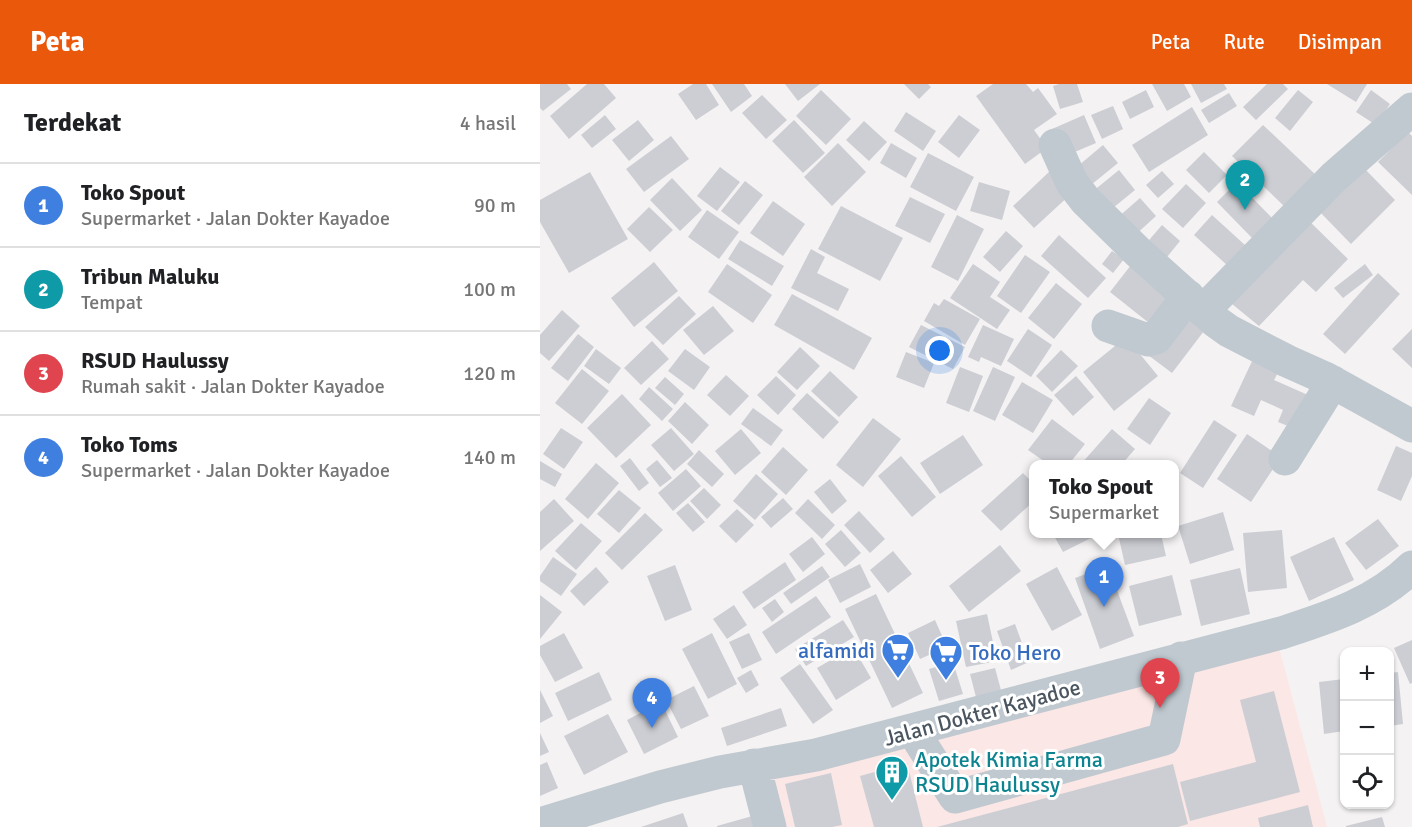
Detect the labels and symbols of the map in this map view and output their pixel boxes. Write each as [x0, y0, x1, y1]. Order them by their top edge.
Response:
pin: 2 [1226, 160, 1264, 210]
your location [925, 336, 954, 365]
pin: 1 [1084, 558, 1124, 607]
supermarket icon: alfamidi [880, 632, 916, 679]
supermarket icon: Toko Hero [928, 634, 964, 681]
place label: alfamidi [798, 637, 875, 664]
place label: Toko Hero [969, 639, 1061, 666]
pin: 3 [1140, 658, 1180, 708]
street label: Jalan Dokter Kayadoe [881, 673, 1083, 752]
pin: 4 [632, 678, 672, 728]
place label: Apotek Kimia Farma RSUD Haulussy [915, 746, 1103, 798]
building icon: Apotek Kimia Farma RSUD Haulussy [874, 754, 910, 801]

